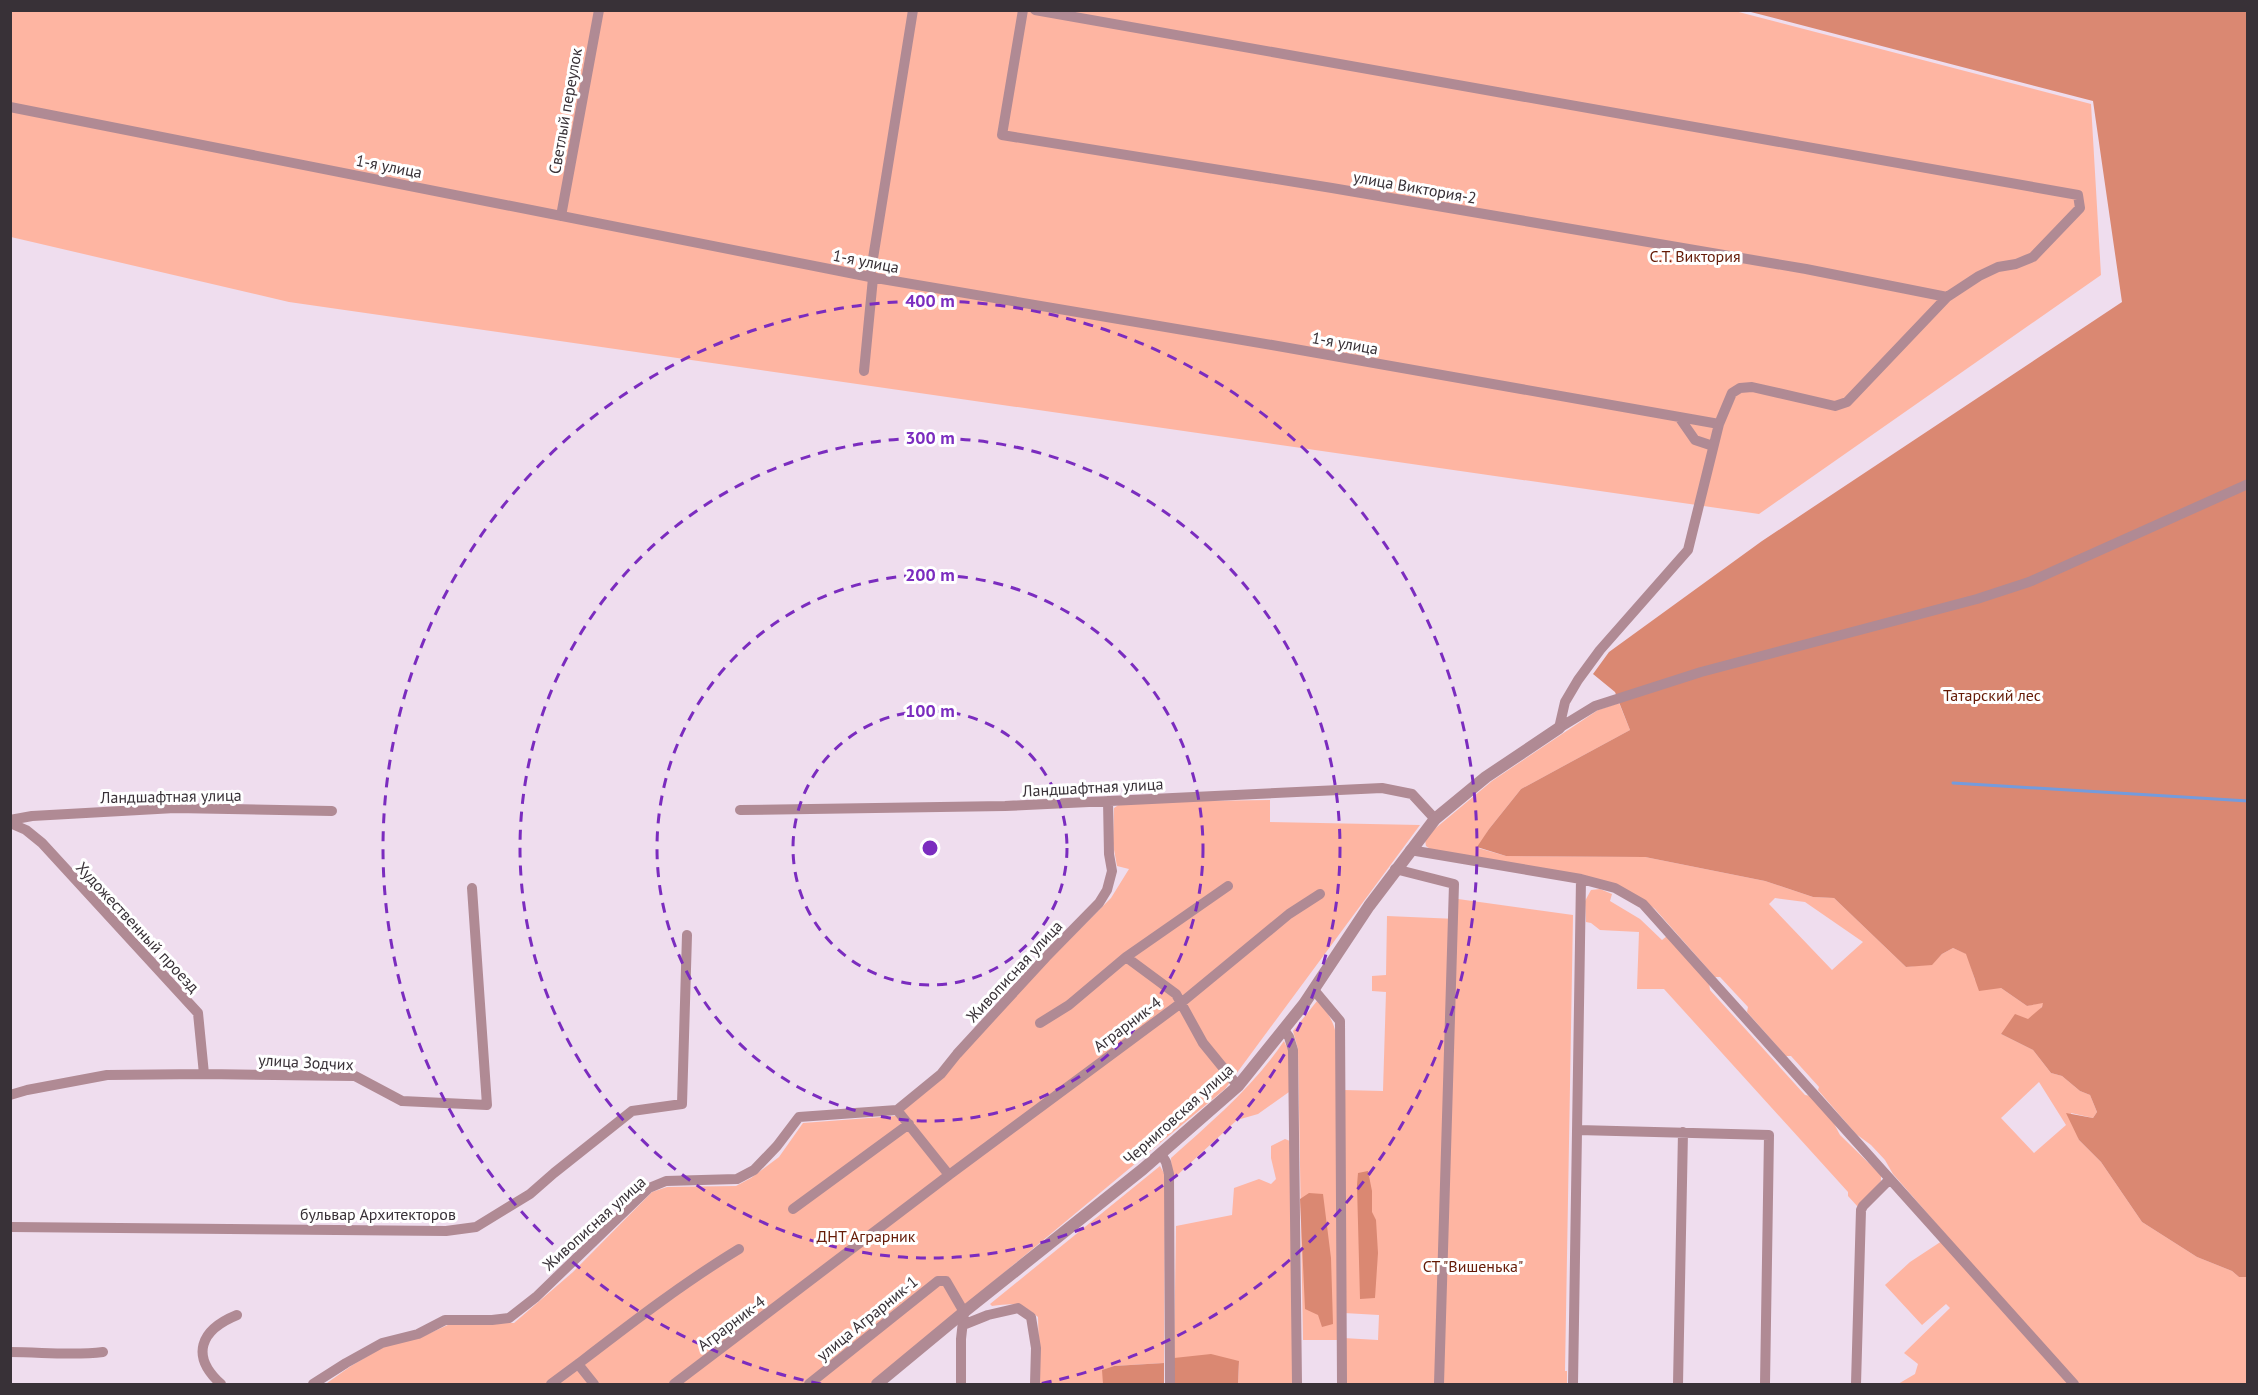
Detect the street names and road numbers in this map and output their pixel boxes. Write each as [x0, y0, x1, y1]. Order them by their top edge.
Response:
street label: Светлый переулок [544, 46, 586, 176]
street label: 1-я улица [354, 150, 424, 182]
street label: улица Виктория-2 [1352, 166, 1478, 208]
street label: 1-я улица [831, 245, 901, 277]
street label: 1-я улица [1310, 327, 1380, 359]
street label: Ландшафтная улица [1021, 773, 1164, 801]
street label: Ландшафтная улица [99, 785, 242, 807]
street label: Художественный проезд [72, 857, 204, 997]
street label: Живописная улица [961, 916, 1066, 1027]
street label: Аграрник-4 [1089, 992, 1165, 1056]
street label: улица Зодчих [258, 1050, 354, 1074]
street label: Черниговская улица [1119, 1059, 1237, 1169]
street label: Живописная улица [538, 1171, 650, 1275]
street label: бульвар Архитекторов [300, 1204, 456, 1224]
street label: улица Аграрник-1 [812, 1271, 922, 1365]
street label: Аграрник-4 [693, 1291, 769, 1355]

